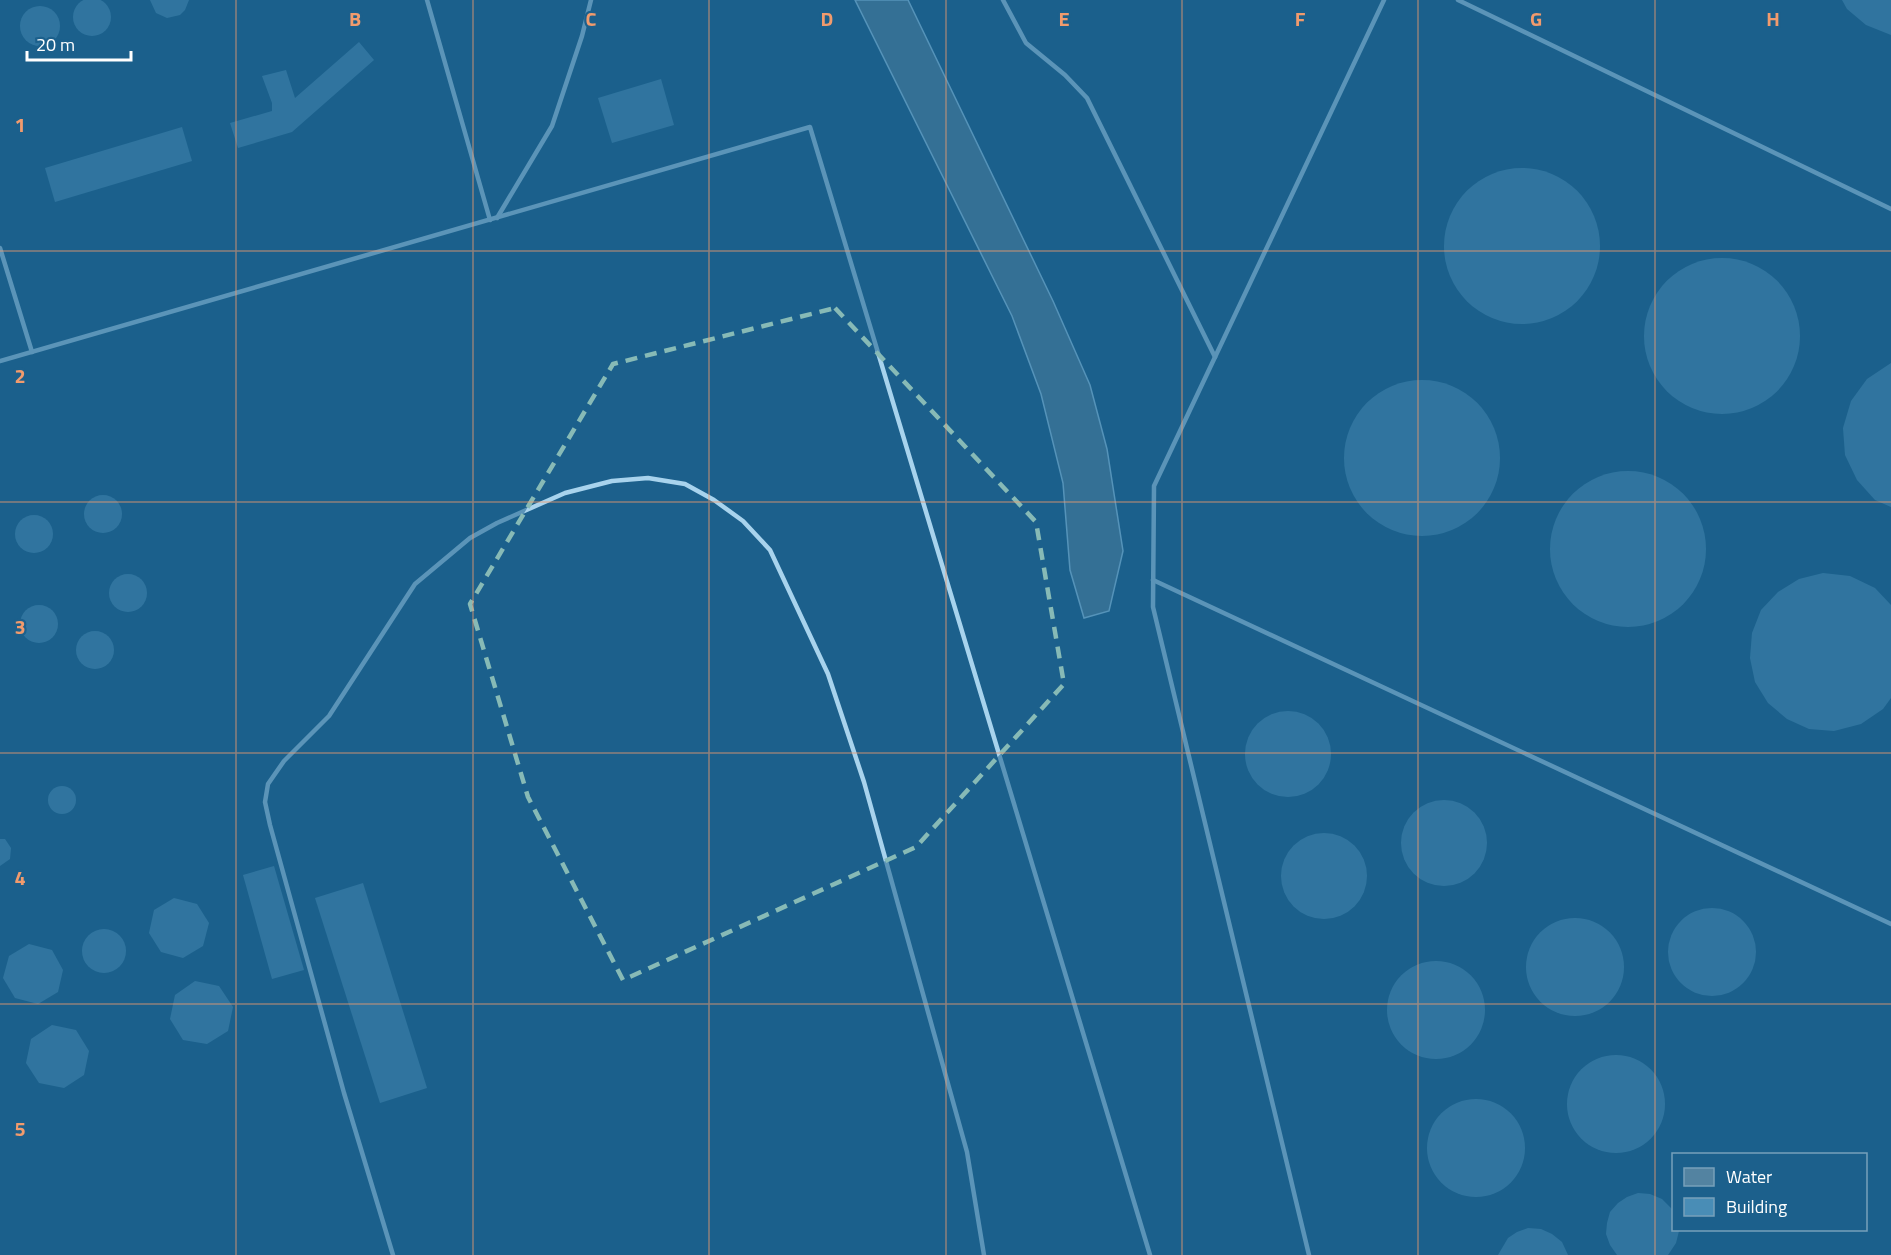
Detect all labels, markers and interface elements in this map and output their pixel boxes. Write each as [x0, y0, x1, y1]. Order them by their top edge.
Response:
text: B [349, 3, 361, 34]
text: C [586, 3, 597, 34]
text: D [821, 3, 833, 34]
text: E [1058, 3, 1070, 34]
text: F [1295, 3, 1306, 34]
text: G [1530, 3, 1542, 34]
text: H [1766, 3, 1780, 34]
scale bar [27, 24, 130, 62]
text: 20 m [36, 31, 75, 58]
text: 1 [14, 109, 26, 140]
text: 2 [14, 360, 26, 391]
text: 3 [14, 611, 26, 642]
text: 4 [14, 862, 26, 893]
text: 5 [14, 1113, 26, 1144]
legend [1672, 1153, 1867, 1231]
text: Water [1726, 1163, 1772, 1190]
text: Building [1726, 1193, 1787, 1220]

